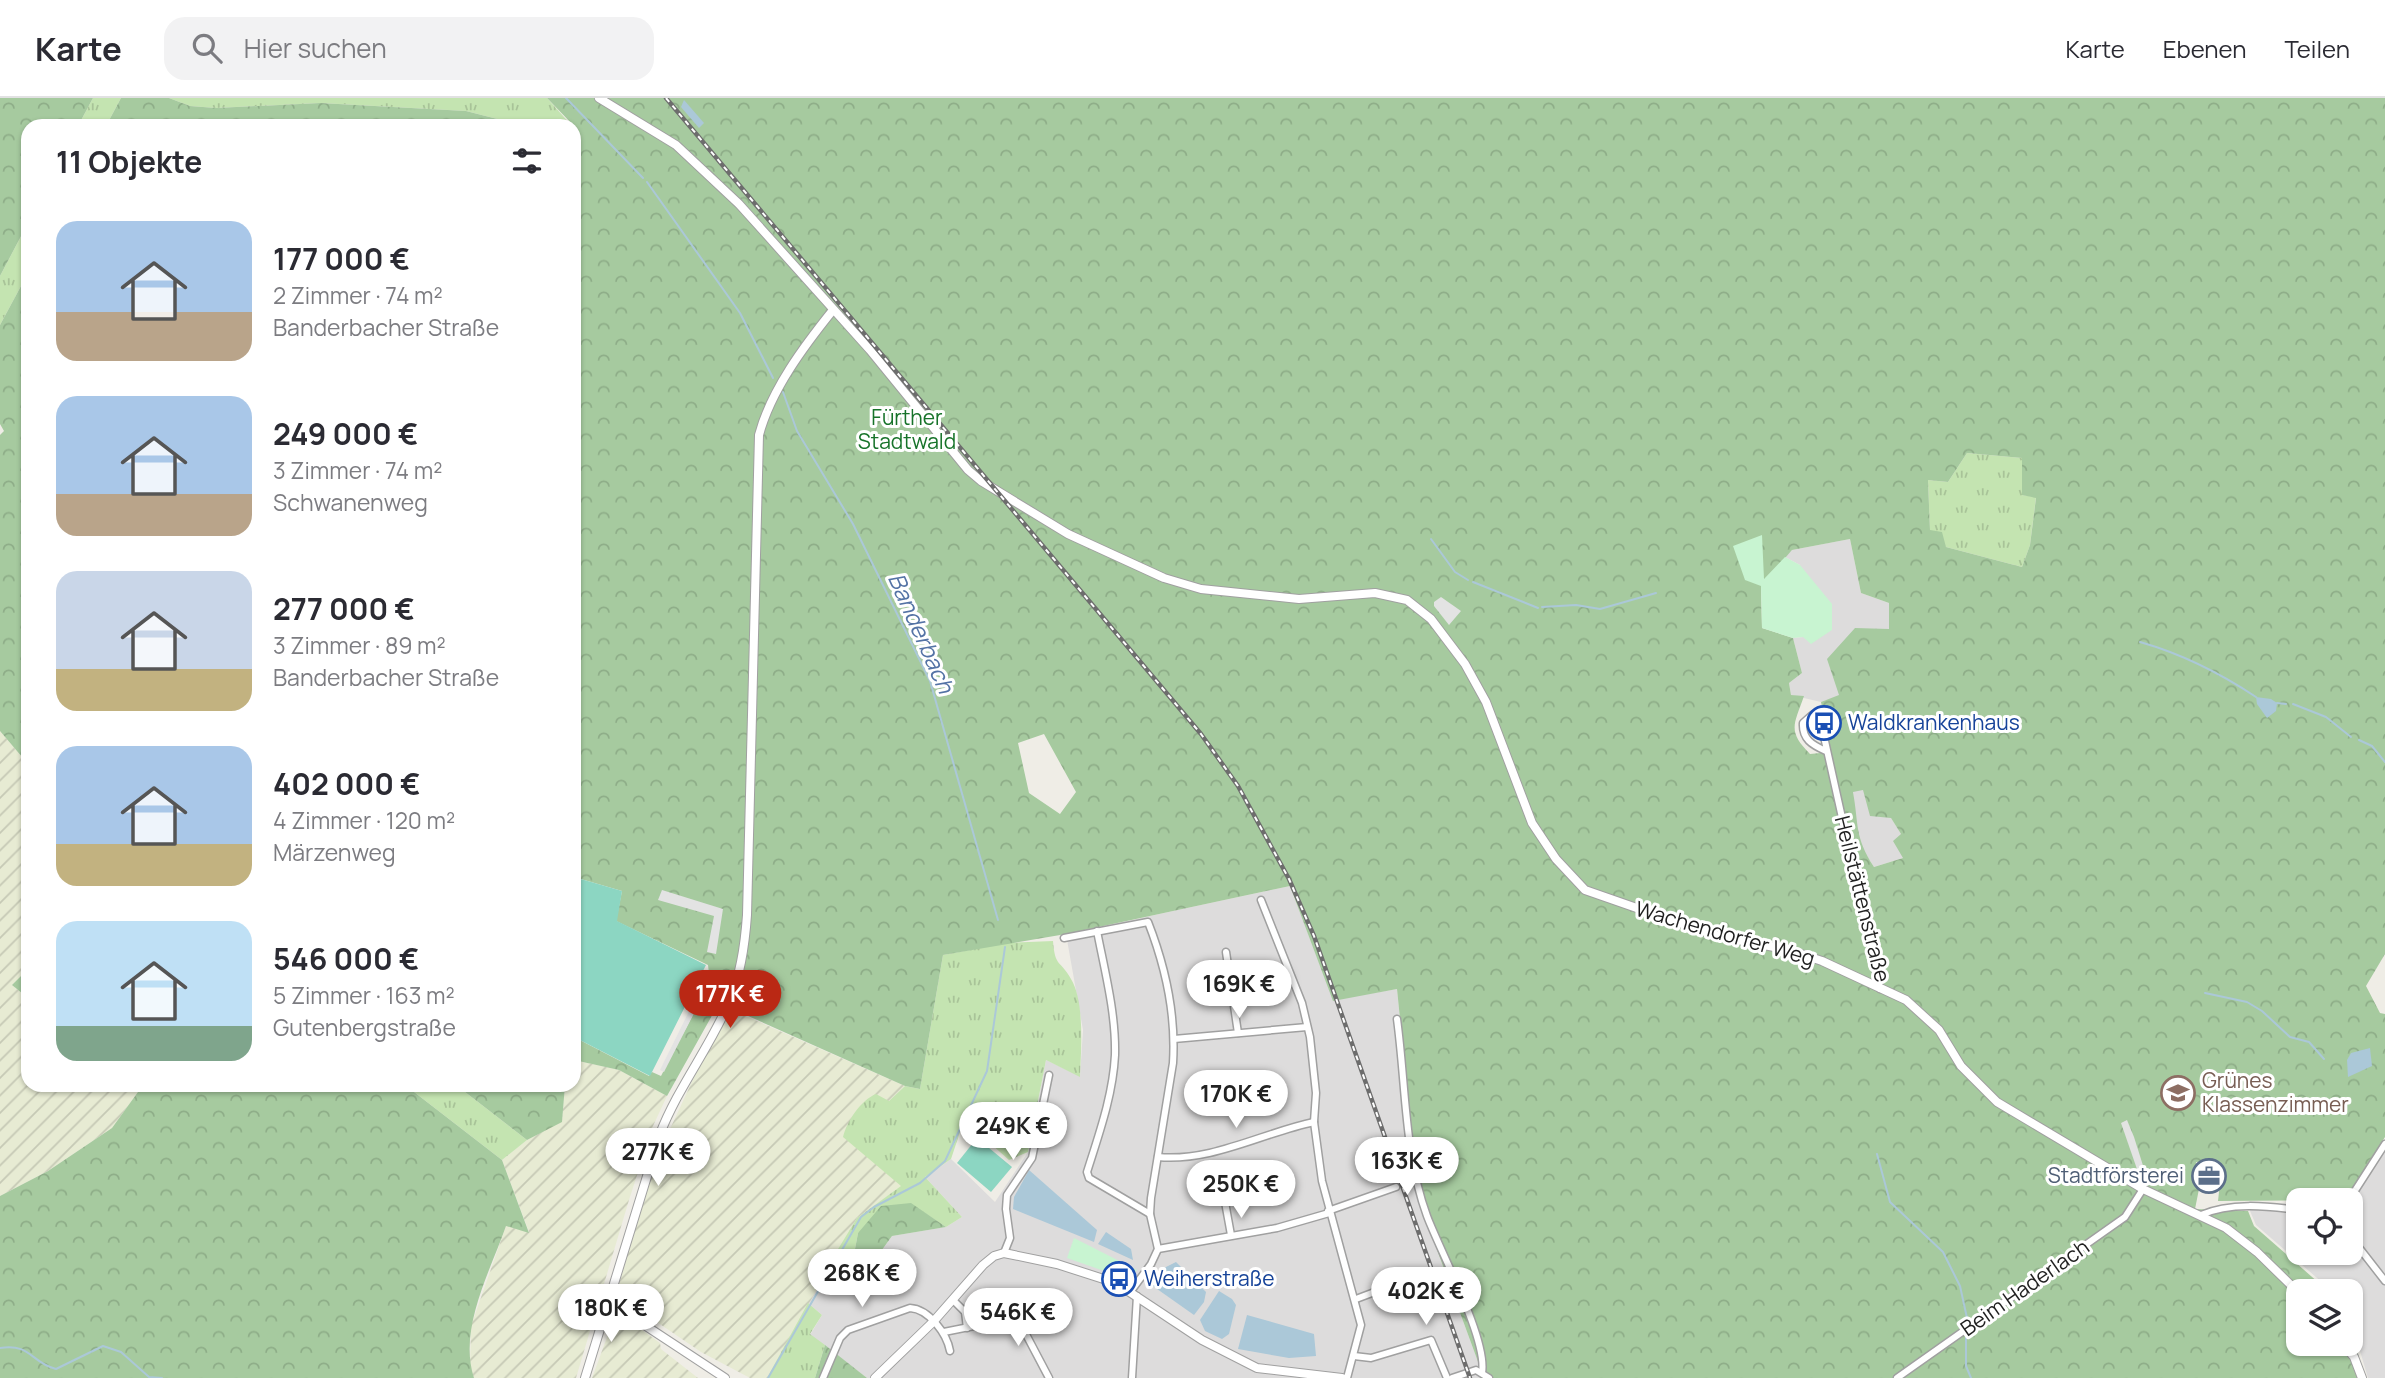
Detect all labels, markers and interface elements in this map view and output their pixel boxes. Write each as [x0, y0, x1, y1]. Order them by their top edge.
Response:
search box [164, 17, 654, 80]
text: Karte [35, 26, 122, 71]
icon: search [188, 29, 226, 67]
text: Hier suchen [244, 30, 387, 66]
text: Karte [2065, 32, 2125, 65]
text: Ebenen [2163, 32, 2246, 65]
text: Teilen [2284, 32, 2350, 65]
text: 11 Objekte [56, 141, 202, 182]
icon: filters [508, 142, 546, 180]
text: 177 000 € [273, 238, 410, 279]
icon: home [112, 249, 196, 333]
text: 2 Zimmer · 74 m² [273, 279, 443, 311]
text: Banderbacher Straße [273, 311, 499, 343]
park label: Fürther Stadtwald [858, 403, 956, 455]
text: 249 000 € [273, 413, 418, 454]
icon: home [112, 424, 196, 508]
text: 3 Zimmer · 74 m² [273, 454, 442, 486]
text: Schwanenweg [273, 486, 428, 518]
water label: Banderbach [881, 567, 963, 699]
text: 277 000 € [273, 588, 415, 629]
icon: home [112, 599, 196, 683]
text: 3 Zimmer · 89 m² [273, 629, 446, 661]
text: Banderbacher Straße [273, 661, 499, 693]
bus stop icon: Waldkrankenhaus [1805, 704, 1843, 742]
place label: Waldkrankenhaus [1848, 708, 2020, 736]
text: 402 000 € [273, 763, 421, 804]
icon: home [112, 774, 196, 858]
text: 4 Zimmer · 120 m² [273, 804, 455, 836]
street label: Heilstättenstraße [1829, 813, 1897, 985]
text: Märzenweg [273, 836, 396, 868]
street label: Wachendorfer Weg [1632, 894, 1818, 972]
text: 546 000 € [273, 938, 419, 979]
icon: home [112, 949, 196, 1033]
pin: 169K € [1182, 960, 1296, 1020]
text: 169K € [1203, 967, 1275, 999]
pin: 177K € [673, 970, 787, 1030]
text: 177K € [695, 977, 765, 1009]
text: 5 Zimmer · 163 m² [273, 979, 455, 1011]
text: Gutenbergstraße [273, 1011, 456, 1043]
place label: Grünes Klassenzimmer [2202, 1066, 2349, 1118]
pin: 170K € [1179, 1070, 1293, 1130]
school or university icon: Grünes Klassenzimmer [2159, 1074, 2197, 1112]
text: 170K € [1200, 1077, 1272, 1109]
pin: 249K € [956, 1102, 1070, 1162]
text: 249K € [975, 1109, 1051, 1141]
pin: 277K € [601, 1128, 715, 1188]
text: 277K € [621, 1135, 695, 1167]
pin: 163K € [1350, 1138, 1464, 1197]
text: 163K € [1371, 1144, 1443, 1176]
office icon: Stadtförsterei [2190, 1157, 2228, 1195]
pin: 250K € [1184, 1160, 1298, 1220]
place label: Stadtförsterei [2048, 1161, 2184, 1189]
text: 250K € [1202, 1167, 1280, 1199]
map controls [2286, 1188, 2363, 1356]
button: locate [2286, 1188, 2363, 1265]
street label: Beim Haderlach [1955, 1232, 2094, 1342]
pin: 268K € [805, 1250, 919, 1309]
text: 268K € [824, 1256, 900, 1288]
bus stop icon: Weiherstraße [1100, 1260, 1138, 1298]
place label: Weiherstraße [1144, 1264, 1275, 1292]
pin: 402K € [1369, 1268, 1483, 1327]
text: 402K € [1387, 1274, 1465, 1306]
button: layers [2286, 1279, 2363, 1356]
pin: 180K € [554, 1284, 668, 1344]
pin: 546K € [961, 1288, 1075, 1348]
text: 180K € [574, 1291, 648, 1323]
text: 546K € [980, 1295, 1056, 1327]

